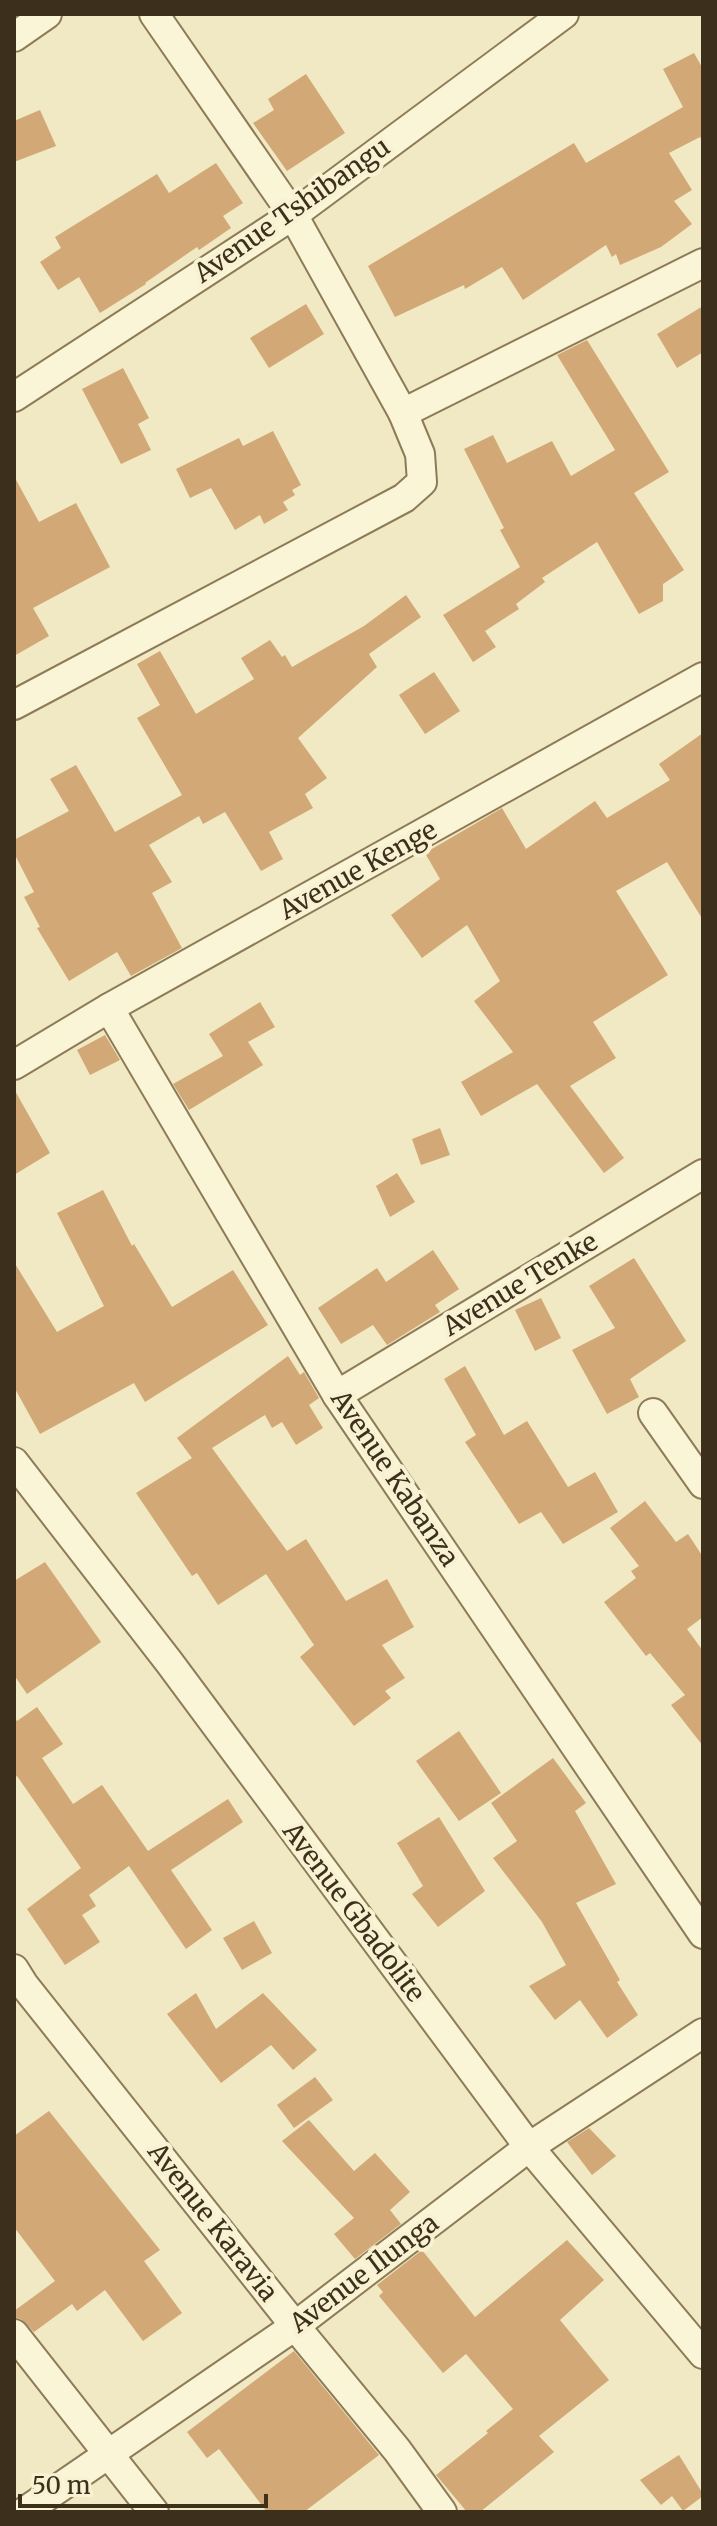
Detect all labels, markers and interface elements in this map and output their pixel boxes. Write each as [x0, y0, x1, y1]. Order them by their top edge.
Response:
street label: Avenue Tshibangu [187, 130, 396, 290]
street label: Avenue Kenge [272, 813, 442, 927]
street label: Avenue Tenke [435, 1224, 603, 1343]
street label: Avenue Kabanza [324, 1383, 467, 1572]
street label: Avenue Gbadolite [275, 1815, 433, 2008]
street label: Avenue Karavia [141, 2135, 286, 2308]
street label: Avenue Ilunga [282, 2206, 445, 2340]
scale bar [20, 2458, 266, 2508]
text: 50 m [32, 2470, 91, 2501]

